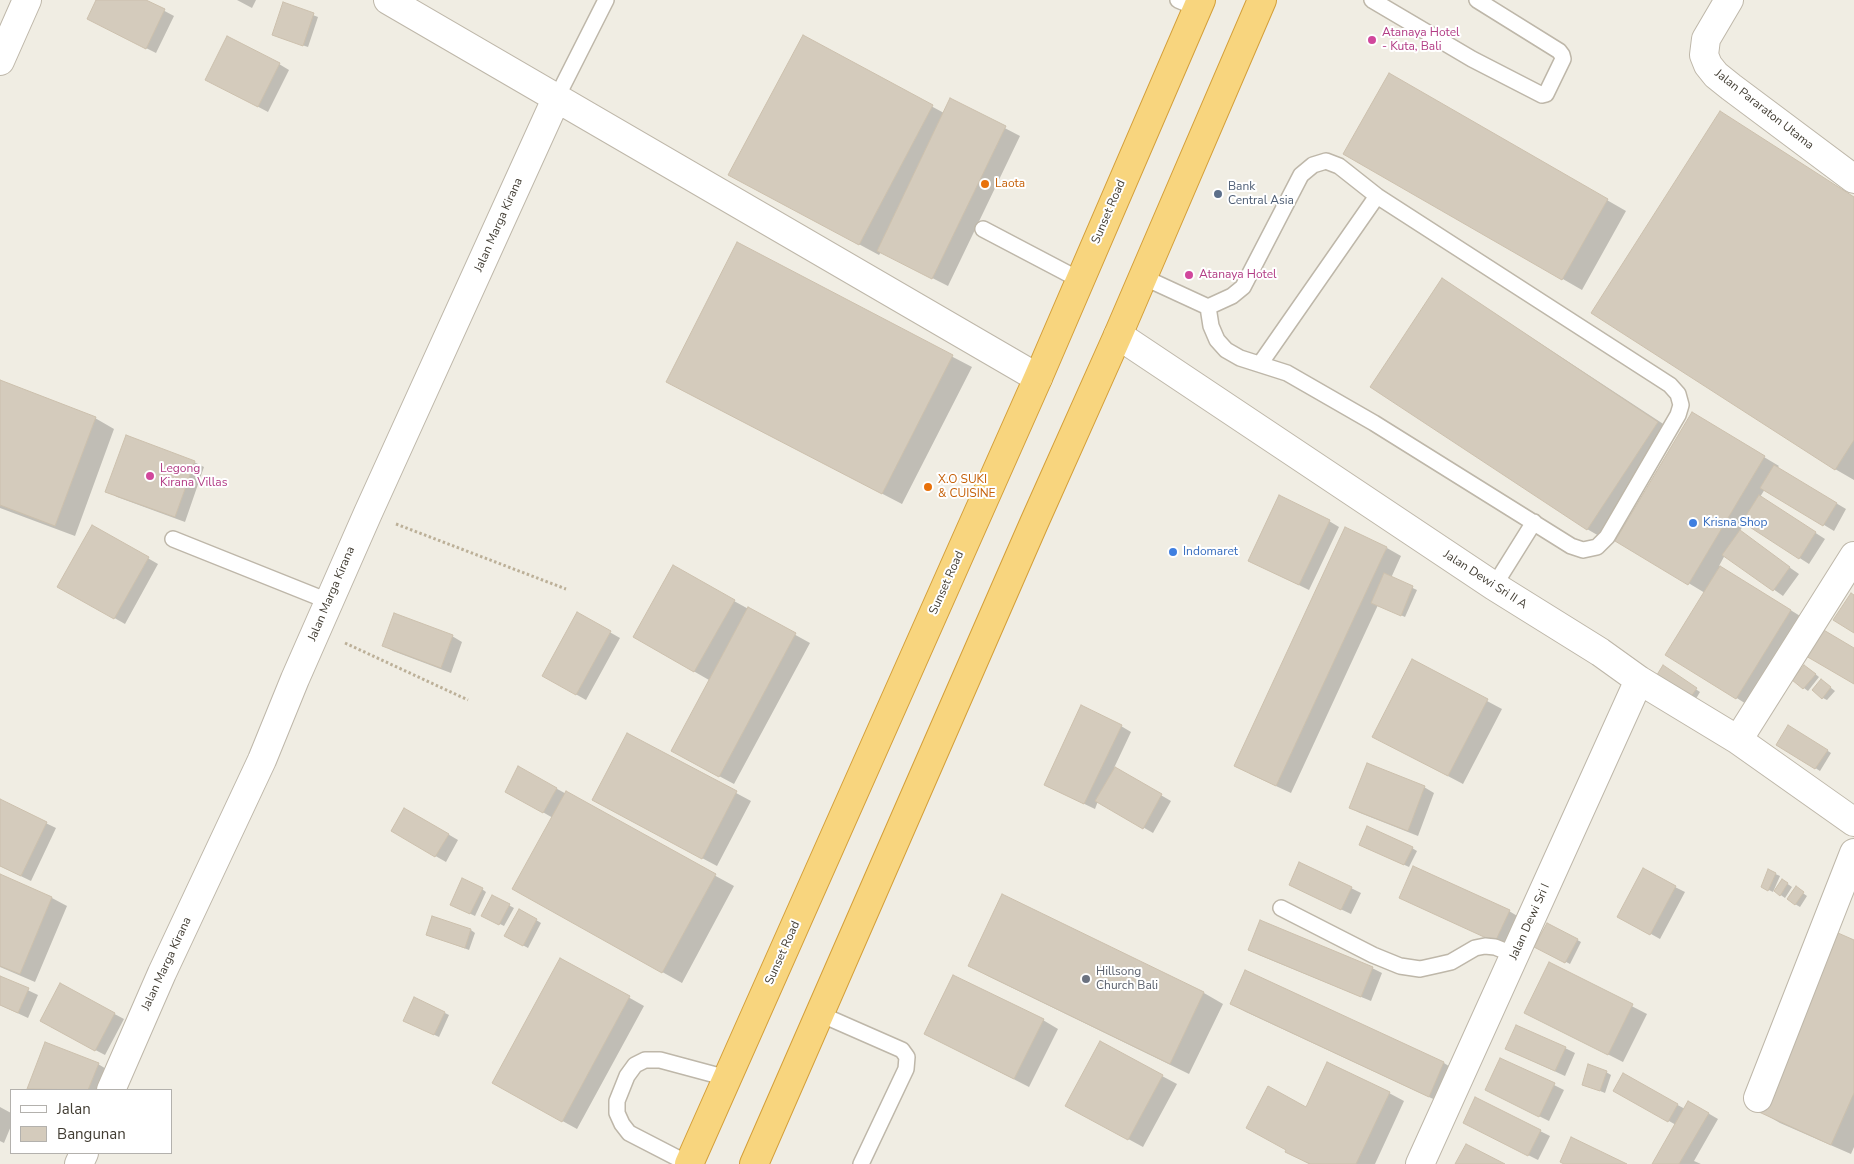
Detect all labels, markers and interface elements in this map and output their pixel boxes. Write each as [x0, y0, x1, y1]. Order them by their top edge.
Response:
place label: Atanaya Hotel - Kuta, Bali [1382, 26, 1460, 54]
marker: Atanaya Hotel - Kuta, Bali [1366, 34, 1378, 46]
street label: Jalan Pararaton Utama [1712, 67, 1816, 153]
street label: Jalan Marga Kirana [472, 176, 526, 274]
place label: Laota [995, 177, 1025, 191]
marker: Laota [979, 178, 991, 190]
street label: Sunset Road [1089, 178, 1129, 246]
place label: Bank Central Asia [1228, 180, 1294, 208]
marker: Bank Central Asia [1212, 188, 1224, 200]
place label: Atanaya Hotel [1199, 268, 1277, 282]
marker: Atanaya Hotel [1183, 269, 1195, 281]
place label: Legong Kirana Villas [160, 462, 227, 490]
marker: Legong Kirana Villas [144, 470, 156, 482]
place label: X.O SUKI & CUISINE [938, 473, 996, 501]
marker: X.O SUKI & CUISINE [922, 481, 934, 493]
place label: Krisna Shop [1703, 516, 1767, 530]
marker: Krisna Shop [1687, 517, 1699, 529]
street label: Jalan Marga Kirana [306, 545, 358, 643]
place label: Indomaret [1183, 545, 1238, 559]
marker: Indomaret [1167, 546, 1179, 558]
street label: Jalan Dewi Sri II A [1441, 548, 1529, 612]
street label: Sunset Road [927, 549, 967, 617]
street label: Jalan Dewi Sri I [1507, 882, 1553, 962]
street label: Jalan Marga Kirana [139, 915, 195, 1013]
street label: Sunset Road [763, 919, 803, 987]
place label: Hillsong Church Bali [1096, 965, 1158, 993]
marker: Hillsong Church Bali [1080, 973, 1092, 985]
legend [10, 1089, 172, 1154]
text: Jalan [57, 1099, 91, 1119]
text: Bangunan [57, 1124, 126, 1144]

